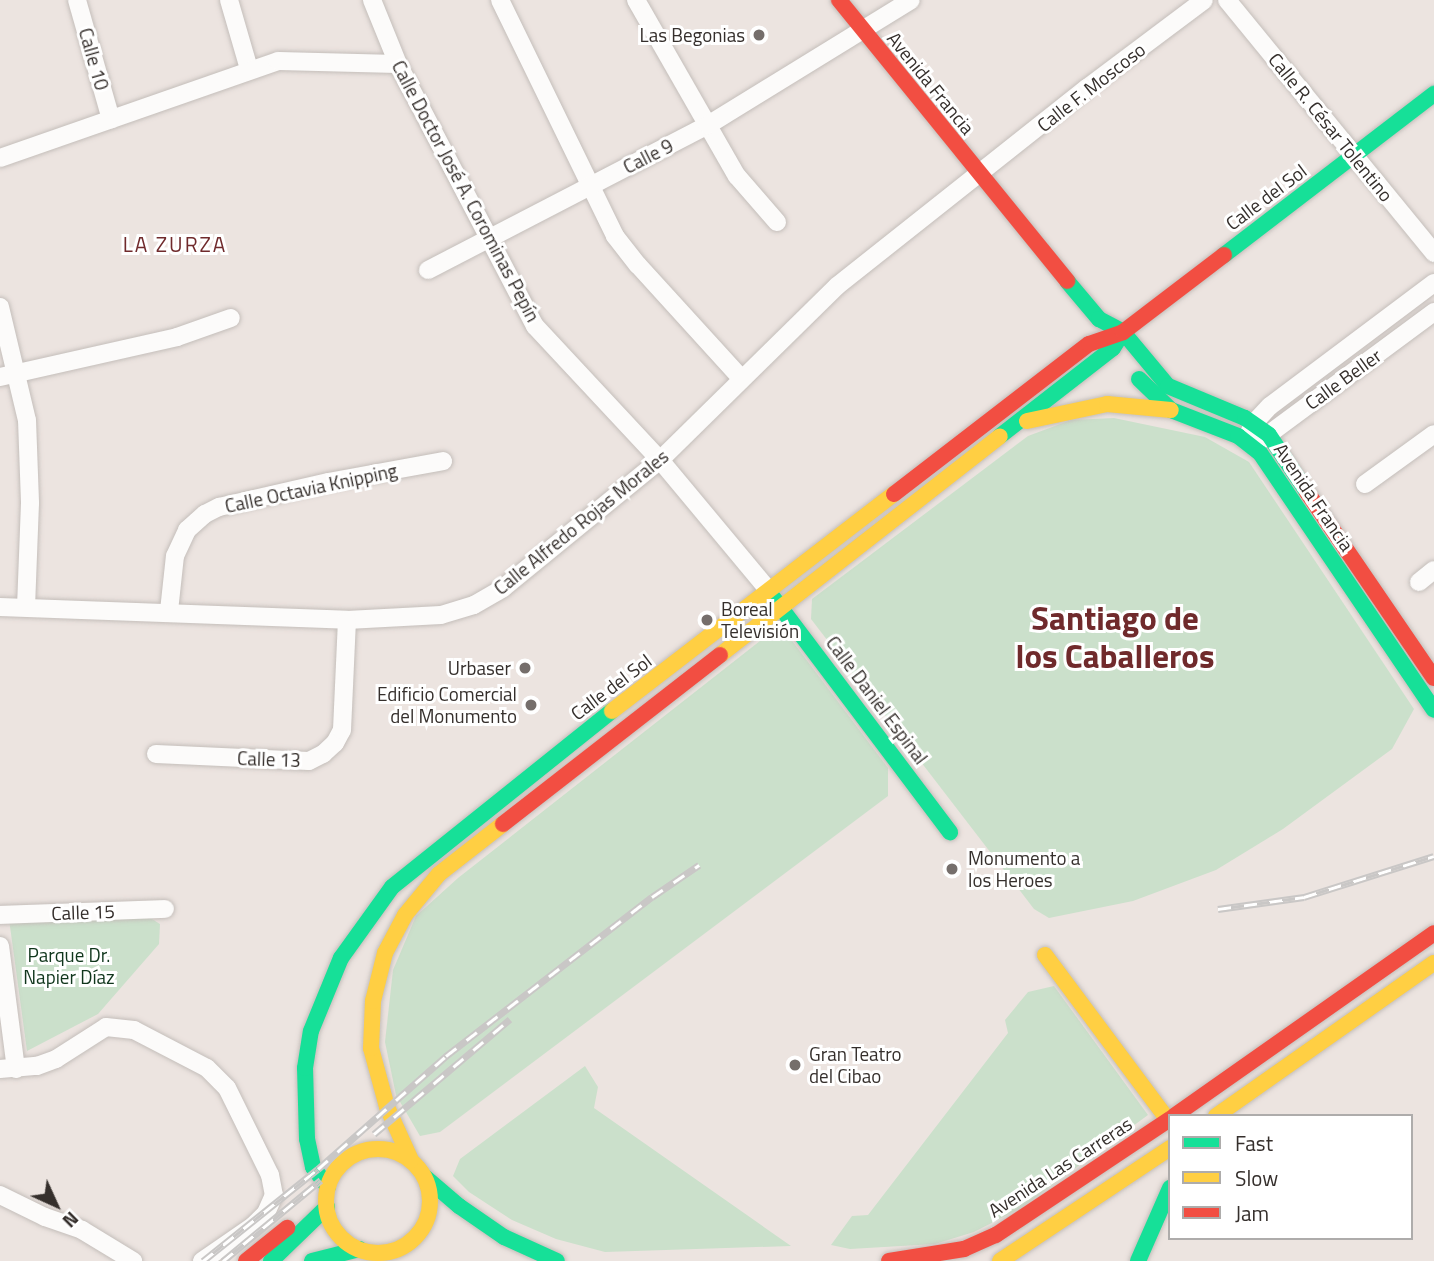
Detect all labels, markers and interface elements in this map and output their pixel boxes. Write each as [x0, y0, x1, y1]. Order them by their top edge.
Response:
place label: Las Begonias [640, 24, 745, 46]
street label: Calle 10 [74, 25, 114, 93]
marker: Las Begonias [751, 27, 767, 43]
street label: Avenida Francia [883, 27, 979, 139]
street label: Calle F. Moscoso [1032, 38, 1150, 136]
street label: Calle R. César Tolentino [1264, 48, 1398, 206]
street label: Calle Doctor José A. Corominas Pepín [387, 56, 545, 326]
street label: Calle 9 [619, 134, 677, 178]
street label: Calle del Sol [1221, 159, 1311, 235]
district label: LA ZURZA [124, 231, 226, 257]
street label: Calle Beller [1300, 344, 1386, 414]
street label: Avenida Francia [1269, 439, 1359, 555]
street label: Calle Alfredo Rojas Morales [489, 445, 673, 599]
street label: Calle Octavia Knipping [223, 459, 399, 517]
place label: Boreal Televisión [721, 598, 799, 642]
district label: Santiago de los Caballeros [1016, 599, 1214, 677]
marker: Boreal Televisión [699, 612, 715, 628]
street label: Calle Daniel Espinal [821, 632, 933, 768]
street label: Calle del Sol [566, 649, 656, 725]
place label: Urbaser [448, 657, 511, 679]
marker: Urbaser [517, 660, 533, 676]
place label: Edificio Comercial del Monumento [377, 683, 517, 727]
marker: Edificio Comercial del Monumento [523, 697, 539, 713]
street label: Calle 13 [237, 746, 301, 772]
place label: Monumento a los Heroes [968, 847, 1080, 891]
marker: Monumento a los Heroes [942, 859, 962, 879]
street label: Calle 15 [51, 899, 115, 925]
park label: Parque Dr. Napier Díaz [23, 944, 115, 988]
place label: Gran Teatro del Cibao [809, 1043, 902, 1087]
marker: Gran Teatro del Cibao [787, 1057, 803, 1073]
street label: Avenida Las Carreras [984, 1112, 1136, 1222]
legend [1168, 1114, 1413, 1240]
text: Fast [1235, 1127, 1273, 1159]
text: Slow [1235, 1162, 1278, 1194]
north arrow [21, 1170, 91, 1240]
text: Jam [1235, 1197, 1269, 1229]
text: N [56, 1205, 86, 1235]

